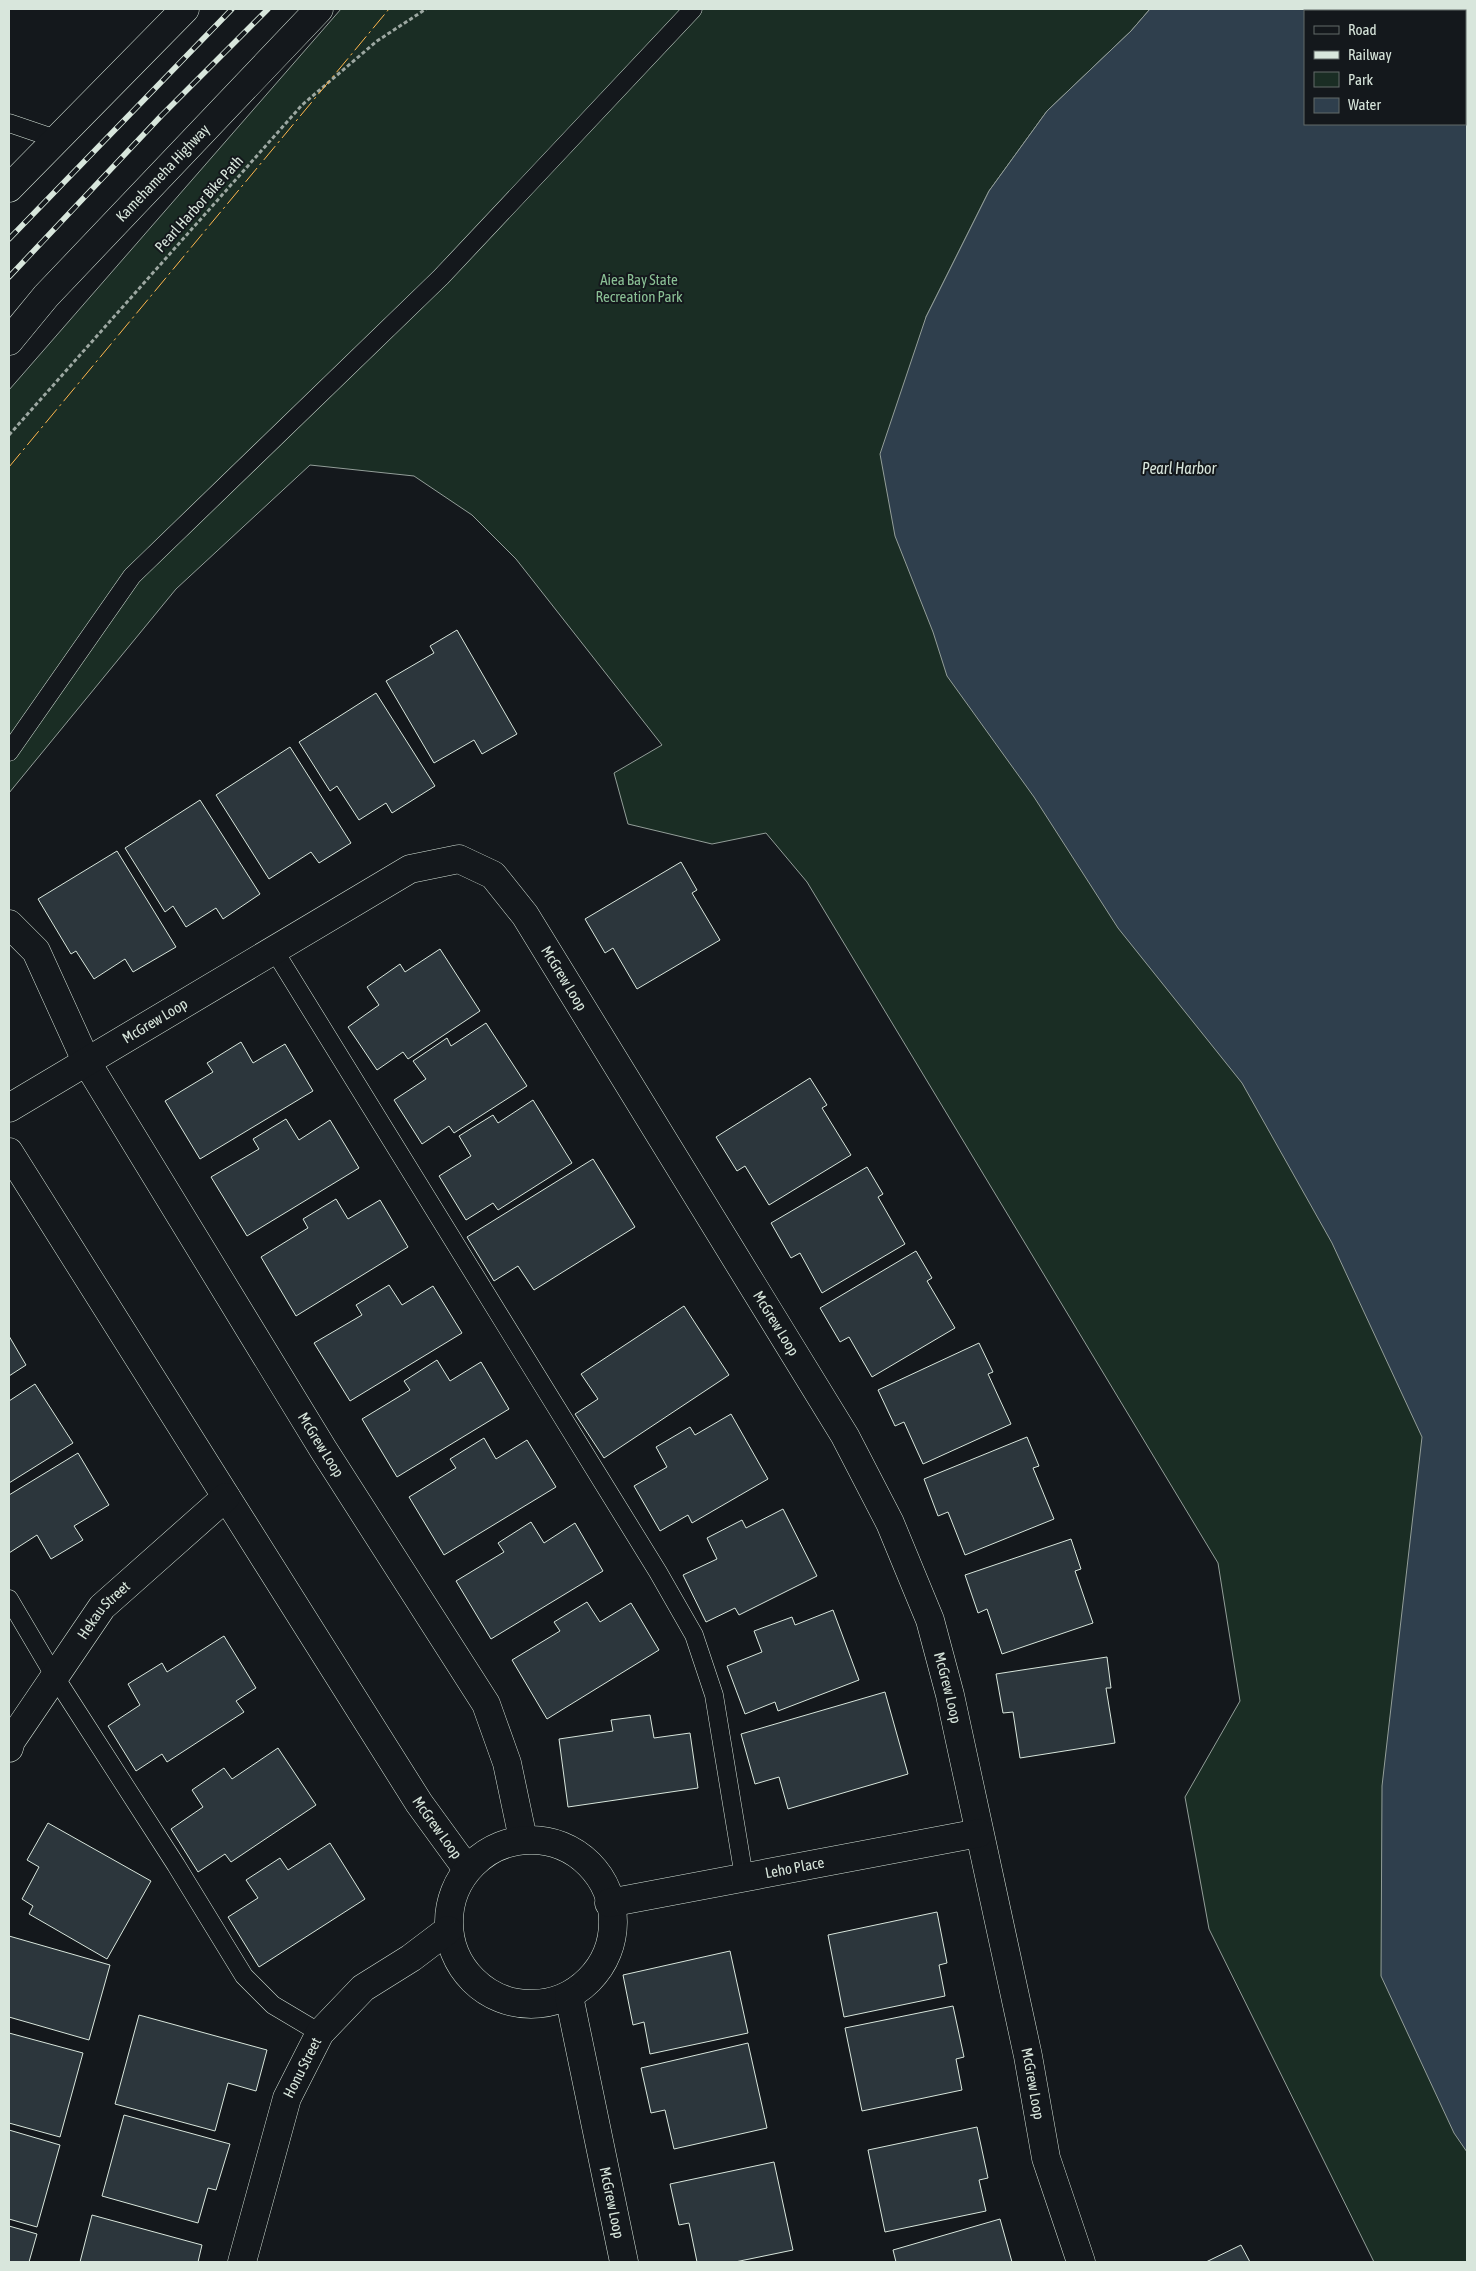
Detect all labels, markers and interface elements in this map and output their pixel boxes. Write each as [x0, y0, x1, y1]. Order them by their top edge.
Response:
legend [1304, 10, 1466, 125]
text: Road [1348, 21, 1377, 38]
text: Railway [1348, 46, 1392, 63]
text: Park [1348, 71, 1373, 88]
text: Water [1348, 96, 1381, 113]
street label: Kamehameha Highway [112, 121, 213, 225]
street label: Pearl Harbor Bike Path [151, 152, 246, 255]
park label: Aiea Bay State Recreation Park [595, 271, 683, 305]
water label: Pearl Harbor [1142, 459, 1218, 477]
street label: McGrew Loop [538, 943, 591, 1014]
street label: McGrew Loop [119, 995, 190, 1046]
street label: McGrew Loop [750, 1288, 803, 1359]
street label: McGrew Loop [295, 1409, 348, 1480]
street label: Hekau Street [74, 1577, 133, 1642]
street label: McGrew Loop [931, 1650, 965, 1725]
street label: McGrew Loop [409, 1793, 466, 1862]
street label: Leho Place [764, 1853, 826, 1881]
street label: Honu Street [280, 2035, 324, 2100]
street label: McGrew Loop [1018, 2046, 1048, 2121]
street label: McGrew Loop [597, 2165, 628, 2240]

